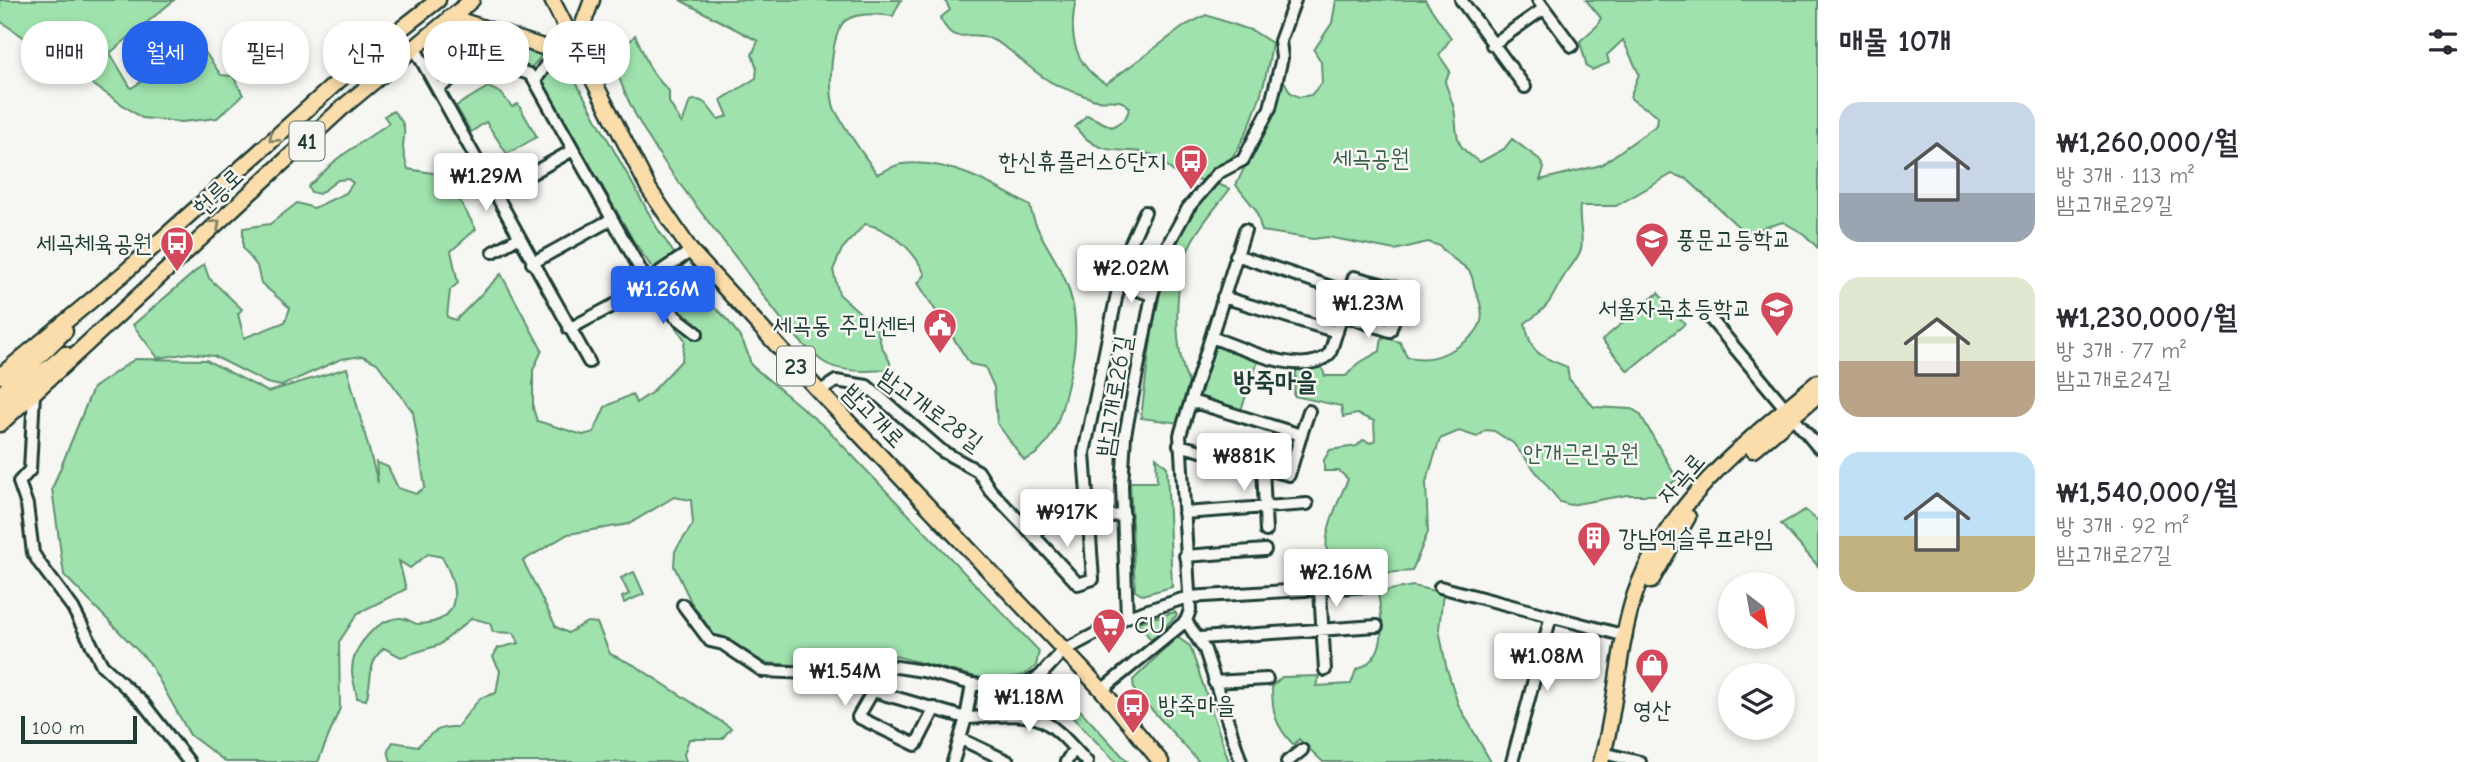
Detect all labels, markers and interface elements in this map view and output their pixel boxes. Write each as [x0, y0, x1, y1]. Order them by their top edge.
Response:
chip: 매매 [21, 21, 108, 84]
chip: 월세 [122, 21, 208, 84]
chip: 필터 [222, 21, 309, 84]
chip: 신규 [323, 21, 410, 84]
chip: 아파트 [424, 21, 529, 84]
chip: 주택 [543, 21, 630, 84]
icon: filters [2424, 23, 2462, 61]
text: 매물 10개 [1839, 24, 1951, 59]
road number: 41 [290, 122, 324, 160]
text: ₩1,260,000/월 [2056, 125, 2238, 160]
one-way arrow [268, 130, 281, 142]
icon: home [1895, 130, 1979, 214]
bus stop icon: 한신휴플러스6단지 [1172, 142, 1210, 191]
park label: 세곡공원 [1332, 144, 1410, 172]
place label: 한신휴플러스6단지 [998, 147, 1166, 175]
pin: ₩1.29M [429, 154, 543, 213]
street label: 헌릉로 [187, 162, 249, 222]
text: ₩1.29M [450, 162, 522, 189]
text: 방 3개 · 113 m² [2056, 162, 2194, 189]
text: 밤고개로29길 [2056, 191, 2173, 218]
one-way arrow [208, 220, 221, 233]
school or university icon: 풍문고등학교 [1633, 220, 1671, 269]
bus stop icon: 세곡체육공원 [158, 224, 196, 273]
place label: 풍문고등학교 [1676, 225, 1792, 253]
place label: 세곡체육공원 [36, 229, 152, 257]
pin: ₩2.02M [1074, 246, 1188, 305]
text: ₩2.02M [1093, 254, 1169, 281]
pin: ₩1.26M [606, 266, 720, 326]
text: ₩1.26M [627, 275, 699, 302]
pin: ₩1.23M [1311, 280, 1425, 340]
text: ₩1.23M [1332, 289, 1404, 316]
school or university icon: 서울자곡초등학교 [1758, 289, 1796, 338]
place label: 서울자곡초등학교 [1598, 294, 1752, 322]
text: ₩1,230,000/월 [2056, 300, 2237, 335]
icon: home [1895, 305, 1979, 389]
public building icon: 세곡동 주민센터 [921, 306, 959, 355]
place label: 세곡동 주민센터 [773, 311, 916, 339]
street label: 밤고개로26길 [1091, 333, 1137, 459]
text: 방 3개 · 77 m² [2056, 337, 2186, 364]
road number: 23 [777, 346, 815, 386]
street label: 밤고개로28길 [873, 363, 989, 457]
text: 밤고개로24길 [2056, 366, 2172, 393]
district label: 방죽마을 [1233, 367, 1317, 397]
street label: 밤고개로 [837, 378, 911, 454]
pin: ₩881K [1195, 434, 1293, 493]
park label: 안개근린공원 [1523, 439, 1639, 467]
text: ₩881K [1213, 442, 1275, 469]
street label: 자곡로 [1651, 447, 1711, 509]
text: ₩1,540,000/월 [2056, 475, 2238, 510]
icon: home [1895, 480, 1979, 564]
pin: ₩917K [1018, 490, 1116, 549]
text: ₩917K [1036, 498, 1098, 525]
text: 방 3개 · 92 m² [2056, 512, 2188, 539]
building icon: 강남엑슬루프라임 [1575, 519, 1613, 568]
place label: 강남엑슬루프라임 [1618, 524, 1773, 552]
text: 밤고개로27길 [2056, 541, 2171, 568]
pin: ₩2.16M [1279, 550, 1393, 609]
text: ₩2.16M [1300, 558, 1372, 585]
north arrow [1718, 572, 1796, 649]
map controls [1718, 572, 1795, 740]
supermarket icon: CU [1090, 606, 1128, 655]
place label: CU [1134, 611, 1165, 639]
pin: ₩1.08M [1490, 634, 1604, 693]
text: ₩1.08M [1510, 642, 1584, 669]
shop icon: 영산 [1633, 646, 1671, 695]
pin: ₩1.54M [788, 648, 902, 708]
text: ₩1.54M [809, 657, 881, 684]
button: layers [1718, 663, 1795, 740]
pin: ₩1.18M [972, 674, 1086, 734]
text: ₩1.18M [994, 683, 1064, 710]
bus stop icon: 방죽마을 [1114, 686, 1152, 735]
place label: 방죽마을 [1158, 691, 1235, 719]
place label: 영산 [1633, 696, 1671, 724]
scale bar [21, 713, 136, 745]
text: 100 m [32, 717, 85, 739]

